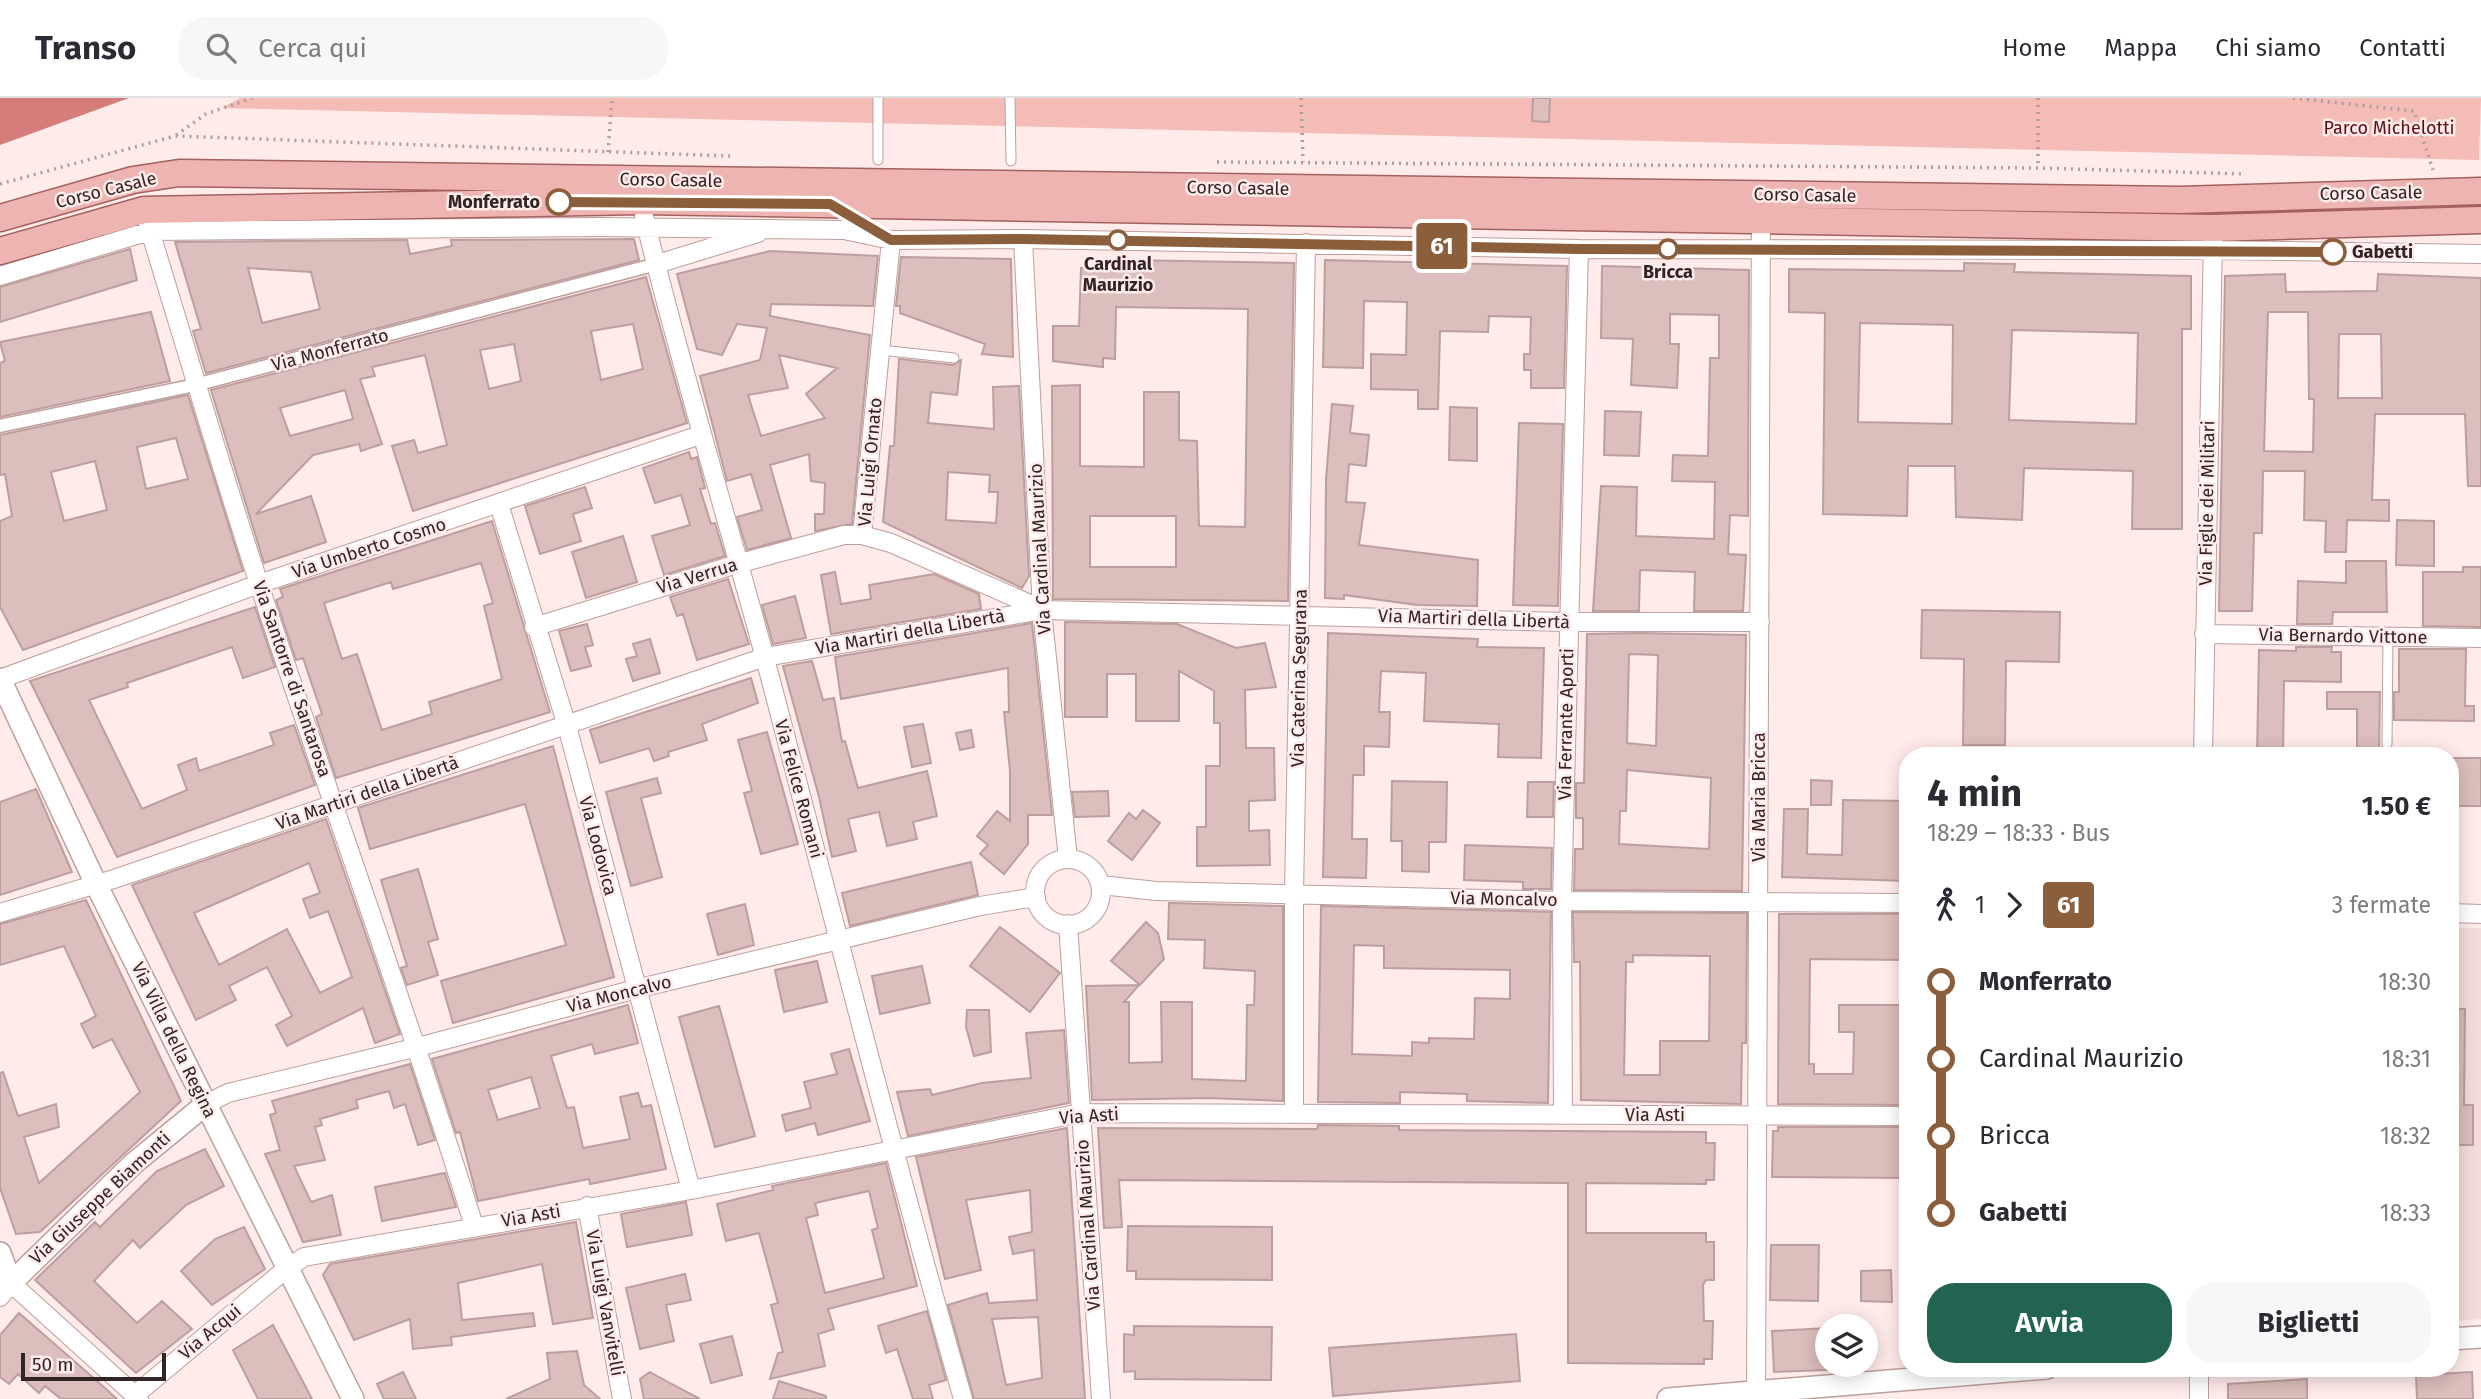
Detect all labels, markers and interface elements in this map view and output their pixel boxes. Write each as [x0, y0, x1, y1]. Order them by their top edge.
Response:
search box [178, 17, 668, 80]
text: Transo [35, 28, 136, 68]
icon: search [202, 29, 240, 67]
text: Cerca qui [258, 33, 367, 64]
text: Home [2002, 34, 2066, 62]
text: Mappa [2104, 34, 2177, 62]
text: Chi siamo [2215, 34, 2321, 62]
text: Contatti [2359, 34, 2446, 62]
park label: Parco Michelotti [2323, 117, 2455, 139]
street label: Corso Casale [53, 167, 159, 213]
street label: Corso Casale [619, 168, 723, 192]
street label: Corso Casale [1186, 176, 1290, 200]
street label: Corso Casale [2319, 181, 2423, 205]
street label: Corso Casale [1753, 183, 1857, 207]
marker: Monferrato [546, 189, 572, 215]
place label: Monferrato [448, 191, 540, 213]
line badge: 61 [1410, 223, 1474, 269]
marker: Cardinal Maurizio [1108, 230, 1128, 250]
text: 61 [1430, 232, 1454, 260]
marker: Bricca [1658, 239, 1678, 259]
marker: Gabetti [2320, 239, 2346, 265]
place label: Gabetti [2352, 241, 2413, 263]
place label: Cardinal Maurizio [1083, 253, 1153, 296]
place label: Bricca [1643, 261, 1693, 283]
street label: Via Monferrato [269, 324, 391, 376]
street label: Via Luigi Ornato [853, 396, 887, 528]
street label: Via Figlie dei Militari [2195, 420, 2219, 586]
street label: Via Cardinal Maurizio [1025, 463, 1055, 635]
street label: Via Umberto Cosmo [289, 513, 449, 583]
street label: Via Verrua [654, 553, 740, 599]
street label: Via Santorre di Santarosa [248, 578, 336, 780]
street label: Via Caterina Segurana [1286, 589, 1312, 767]
street label: Via Martiri della Libertà [814, 604, 1006, 660]
street label: Via Martiri della Libertà [1378, 605, 1570, 633]
street label: Via Bernardo Vittone [2258, 624, 2428, 648]
street label: Via Ferrante Aporti [1554, 648, 1578, 800]
street label: Via Felice Romani [770, 717, 828, 861]
street label: Via Maria Bricca [1748, 732, 1770, 862]
street label: Via Martiri della Libertà [273, 751, 461, 835]
text: 4 min [1927, 770, 2022, 816]
text: 1.50 € [2362, 791, 2431, 822]
street label: Via Lodovica [574, 794, 622, 898]
text: 18:29 – 18:33 · Bus [1927, 819, 2110, 847]
icon: walk [1927, 886, 1965, 924]
icon: forward [1995, 886, 2033, 924]
street label: Via Moncalvo [1450, 887, 1558, 911]
text: 1 [1975, 891, 1985, 919]
text: 61 [2057, 891, 2080, 919]
text: 3 fermate [2332, 891, 2431, 919]
street label: Via Villa della Regina [127, 959, 221, 1121]
text: Monferrato [1979, 966, 2112, 997]
text: 18:30 [2378, 968, 2431, 996]
street label: Via Moncalvo [564, 970, 674, 1018]
text: Cardinal Maurizio [1979, 1043, 2184, 1074]
text: 18:31 [2382, 1045, 2431, 1073]
street label: Via Asti [1058, 1103, 1120, 1129]
street label: Via Asti [1625, 1104, 1685, 1126]
text: Bricca [1979, 1120, 2050, 1151]
text: 18:32 [2380, 1122, 2431, 1150]
street label: Via Giuseppe Biamonti [25, 1127, 175, 1269]
street label: Via Cardinal Maurizio [1071, 1139, 1105, 1311]
text: Gabetti [1979, 1197, 2067, 1228]
text: 18:33 [2380, 1199, 2431, 1227]
street label: Via Asti [500, 1200, 562, 1232]
street label: Via Luigi Vanvitelli [581, 1228, 629, 1378]
button: Avvia [1927, 1283, 2172, 1363]
button: Biglietti [2186, 1283, 2431, 1363]
street label: Via Acqui [174, 1300, 246, 1364]
map controls [1815, 1314, 1878, 1377]
button: layers [1815, 1314, 1878, 1377]
scale bar [21, 1350, 166, 1382]
text: 50 m [32, 1353, 73, 1376]

